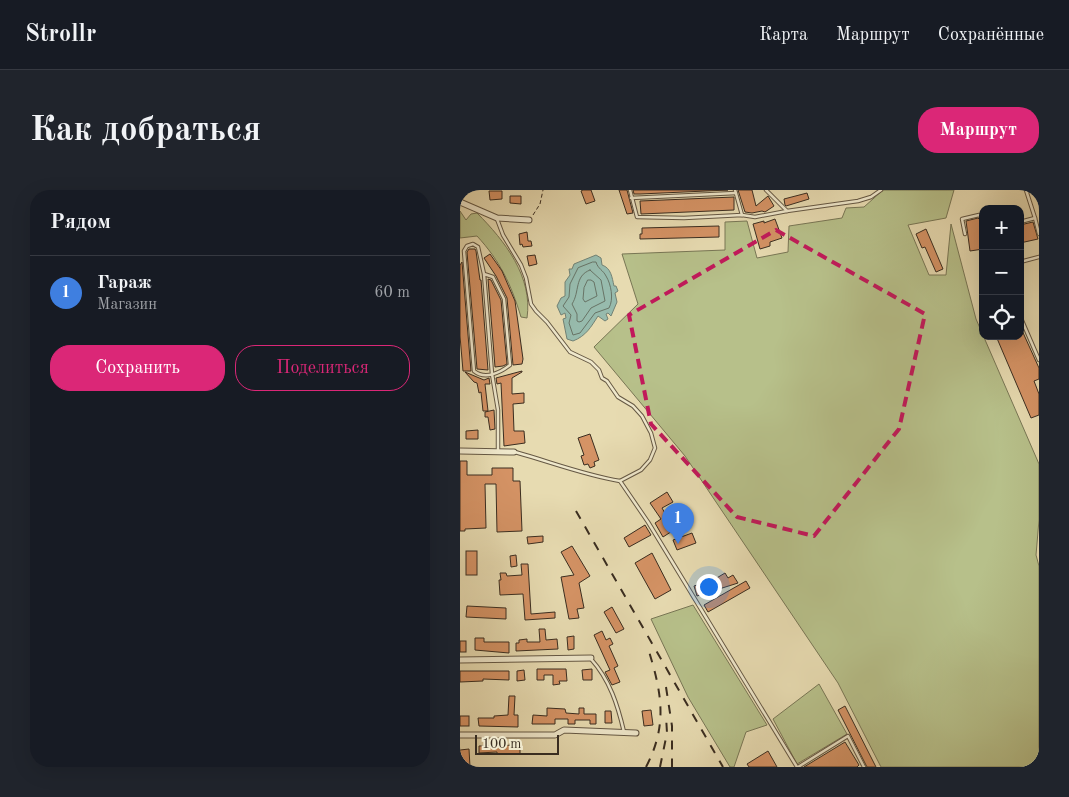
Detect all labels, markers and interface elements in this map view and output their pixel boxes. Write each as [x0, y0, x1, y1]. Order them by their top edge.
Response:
text: Strollr [25, 23, 96, 47]
text: Карта [759, 26, 808, 44]
text: Маршрут [836, 26, 910, 44]
text: Сохранённые [938, 26, 1044, 44]
button: Маршрут [918, 107, 1039, 153]
text: Как добраться [30, 113, 261, 148]
map controls [979, 205, 1024, 340]
button: + [979, 205, 1024, 250]
text: Рядом [50, 212, 111, 233]
button: − [979, 250, 1024, 295]
text: Гараж [97, 274, 152, 293]
text: 1 [61, 285, 71, 301]
text: 60 m [374, 285, 410, 301]
button: locate [979, 295, 1024, 340]
text: Магазин [97, 297, 157, 313]
button: Сохранить [50, 345, 225, 391]
button: Поделиться [235, 345, 410, 391]
pin: 1 [662, 503, 694, 544]
your location [696, 574, 722, 600]
scale bar [475, 732, 559, 755]
text: 100 m [482, 737, 521, 751]

